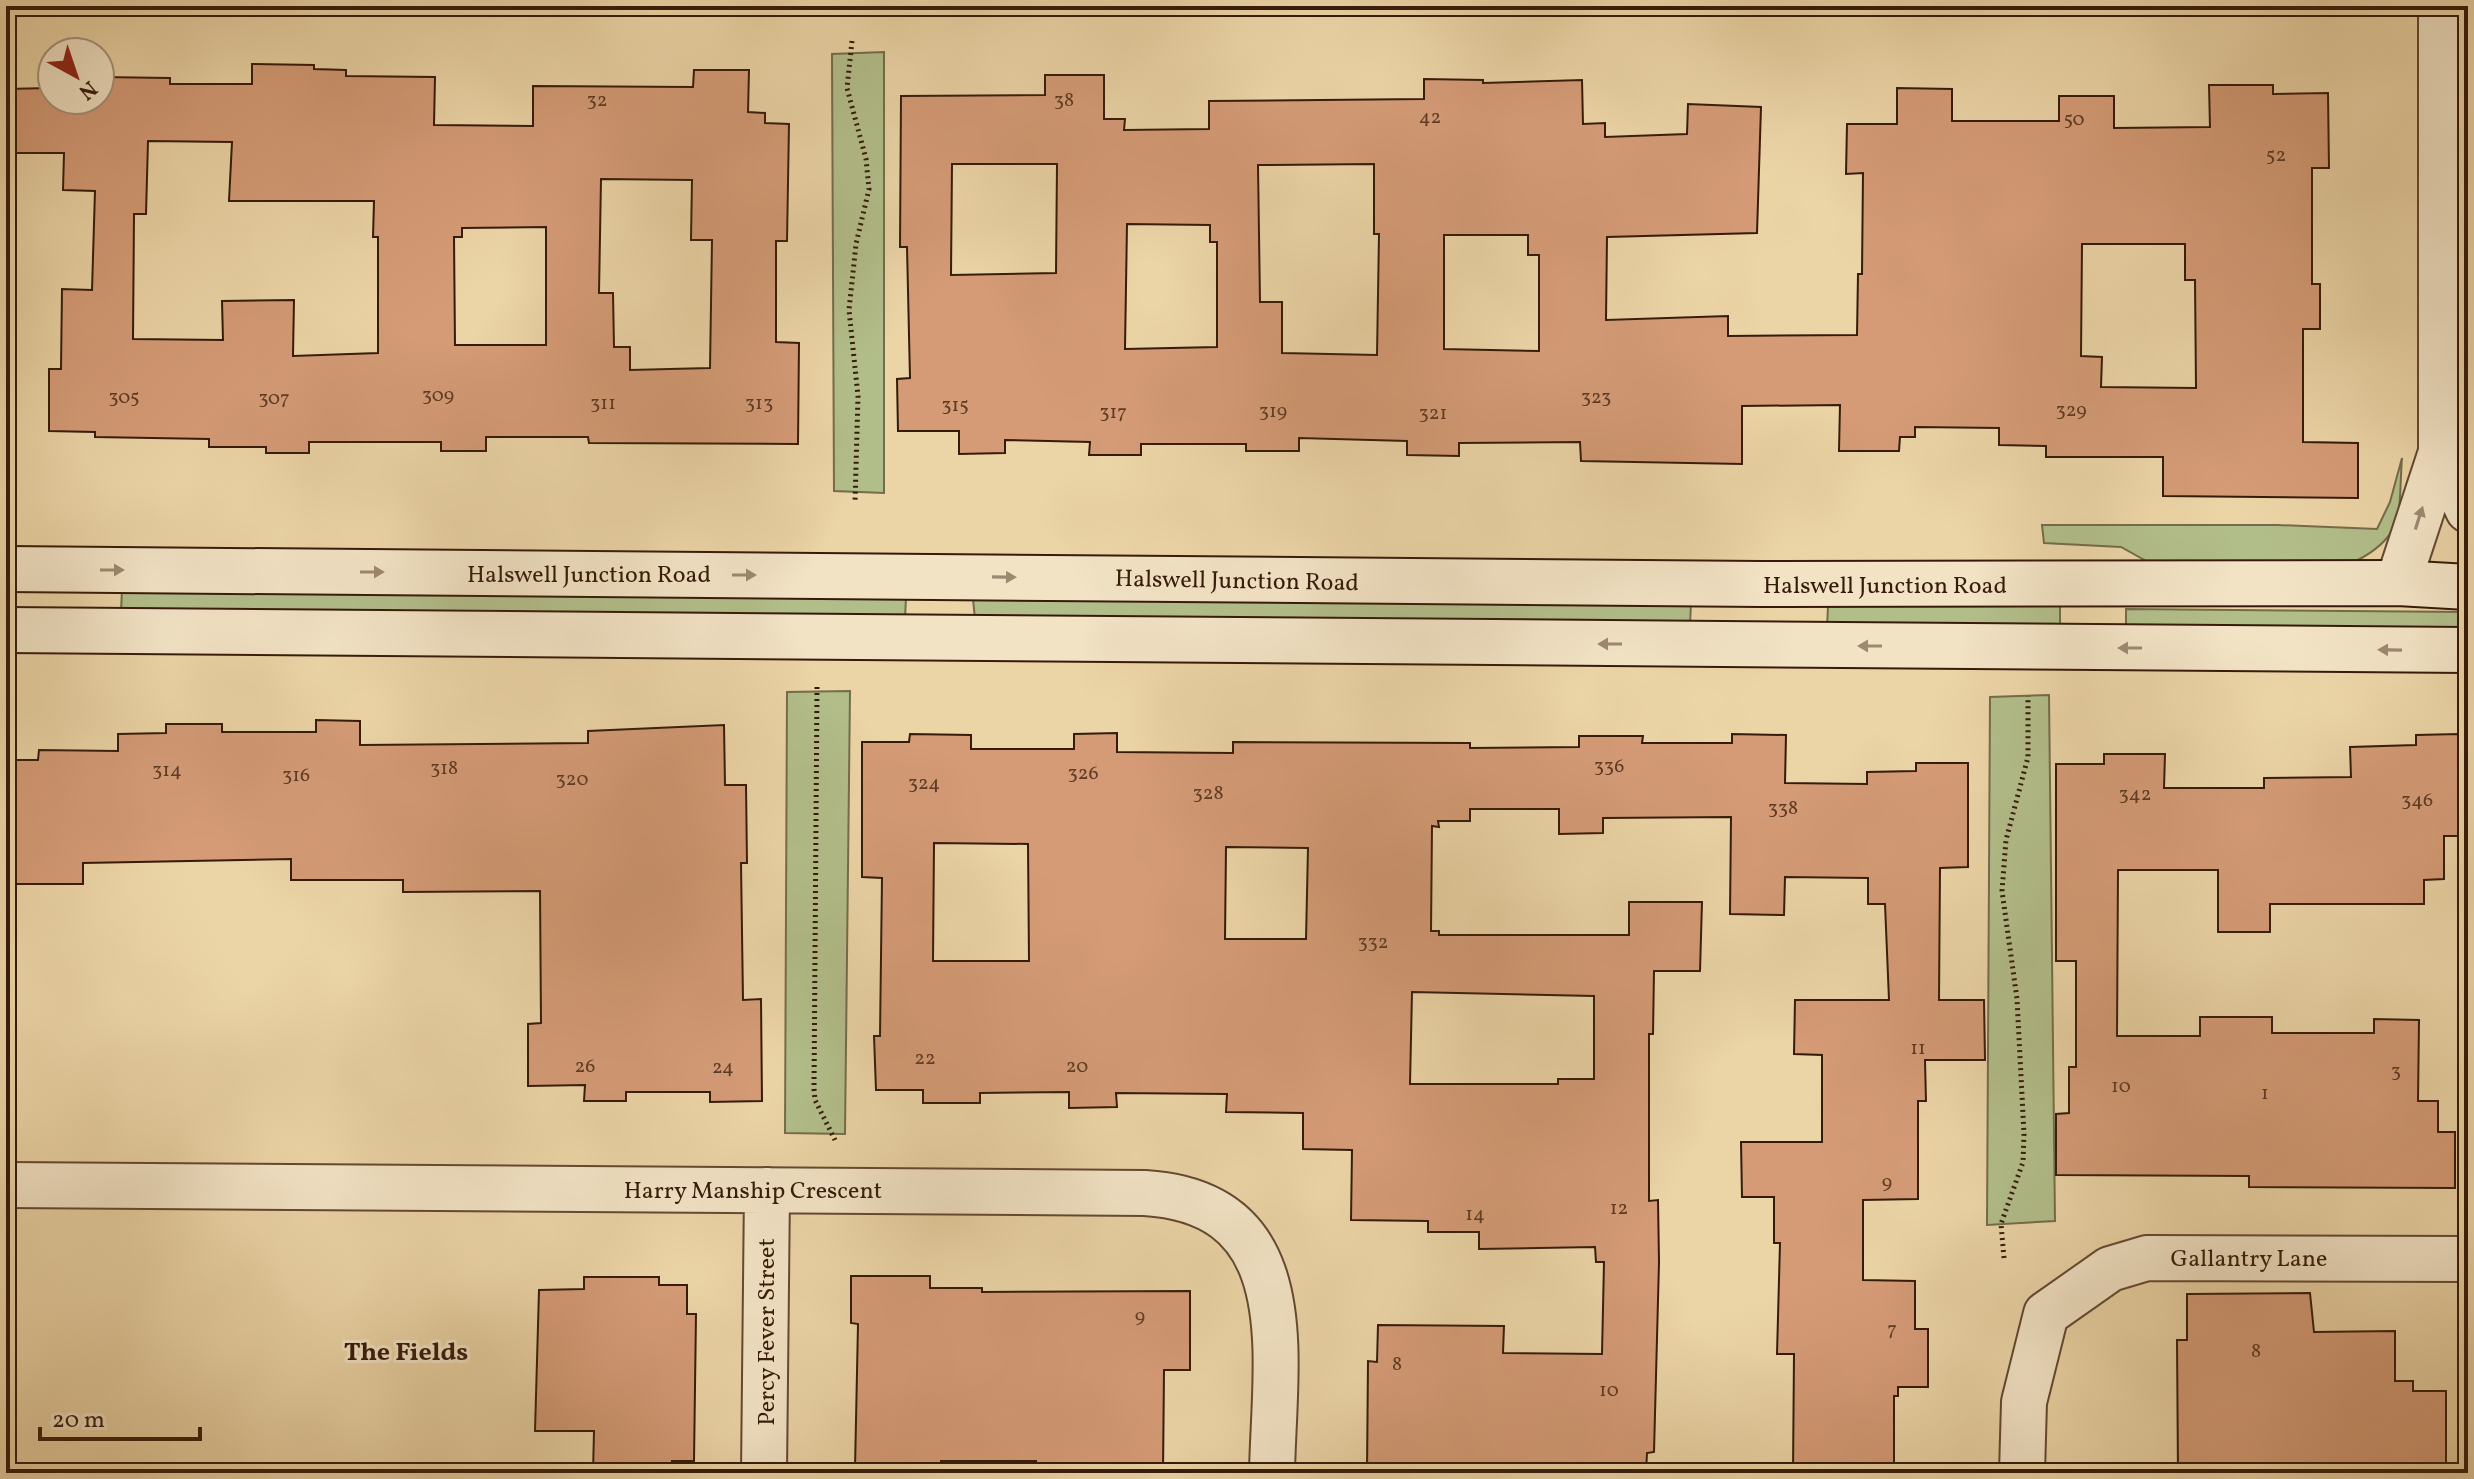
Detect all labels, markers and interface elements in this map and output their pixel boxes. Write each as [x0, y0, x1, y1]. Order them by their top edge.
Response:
north arrow [36, 36, 116, 116]
text: N [71, 72, 103, 106]
house number: 32 [587, 87, 608, 115]
house number: 38 [1054, 87, 1074, 115]
house number: 42 [1419, 104, 1441, 132]
house number: 50 [2063, 106, 2085, 134]
house number: 52 [2266, 142, 2286, 170]
house number: 309 [422, 382, 454, 410]
house number: 305 [108, 384, 140, 412]
house number: 323 [1581, 384, 1611, 412]
house number: 307 [258, 385, 290, 413]
house number: 311 [590, 390, 616, 418]
house number: 313 [745, 390, 773, 418]
house number: 315 [941, 392, 969, 420]
house number: 329 [2055, 397, 2087, 425]
house number: 319 [1259, 398, 1287, 426]
house number: 317 [1099, 399, 1127, 427]
house number: 321 [1419, 400, 1447, 428]
one-way arrow [2414, 505, 2426, 529]
street label: Halswell Junction Road [467, 559, 711, 593]
street label: Halswell Junction Road [1115, 563, 1359, 601]
one-way arrow [100, 564, 125, 576]
one-way arrow [360, 566, 385, 578]
one-way arrow [732, 569, 757, 581]
street label: Halswell Junction Road [1763, 570, 2007, 604]
one-way arrow [992, 571, 1017, 584]
one-way arrow [1597, 638, 1622, 650]
one-way arrow [1857, 640, 1882, 652]
one-way arrow [2117, 642, 2142, 654]
one-way arrow [2377, 644, 2402, 656]
house number: 336 [1594, 753, 1624, 781]
house number: 318 [430, 755, 458, 783]
house number: 314 [152, 757, 182, 785]
house number: 326 [1067, 760, 1099, 788]
house number: 316 [282, 762, 310, 790]
house number: 320 [556, 766, 588, 794]
house number: 324 [908, 770, 940, 798]
house number: 328 [1192, 780, 1224, 808]
house number: 342 [2119, 781, 2151, 809]
house number: 346 [2401, 787, 2433, 815]
house number: 338 [1768, 795, 1798, 823]
house number: 332 [1357, 929, 1389, 957]
house number: 11 [1910, 1035, 1926, 1063]
house number: 22 [914, 1045, 936, 1073]
house number: 26 [575, 1053, 595, 1081]
house number: 20 [1066, 1053, 1088, 1081]
house number: 24 [712, 1054, 734, 1082]
house number: 3 [2391, 1058, 2401, 1086]
house number: 10 [2111, 1073, 2131, 1101]
house number: 1 [2261, 1080, 2269, 1108]
house number: 9 [1882, 1169, 1892, 1197]
street label: Harry Manship Crescent [624, 1175, 882, 1209]
house number: 12 [1610, 1195, 1628, 1223]
house number: 14 [1465, 1201, 1485, 1229]
street label: Percy Fever Street [751, 1238, 785, 1426]
street label: Gallantry Lane [2171, 1243, 2327, 1277]
house number: 9 [1135, 1303, 1145, 1331]
house number: 7 [1887, 1316, 1897, 1344]
district label: The Fields [344, 1335, 468, 1371]
house number: 8 [2251, 1338, 2261, 1366]
house number: 8 [1392, 1351, 1402, 1379]
house number: 10 [1599, 1377, 1619, 1405]
scale bar [40, 1391, 200, 1441]
text: 20 m [52, 1404, 105, 1438]

